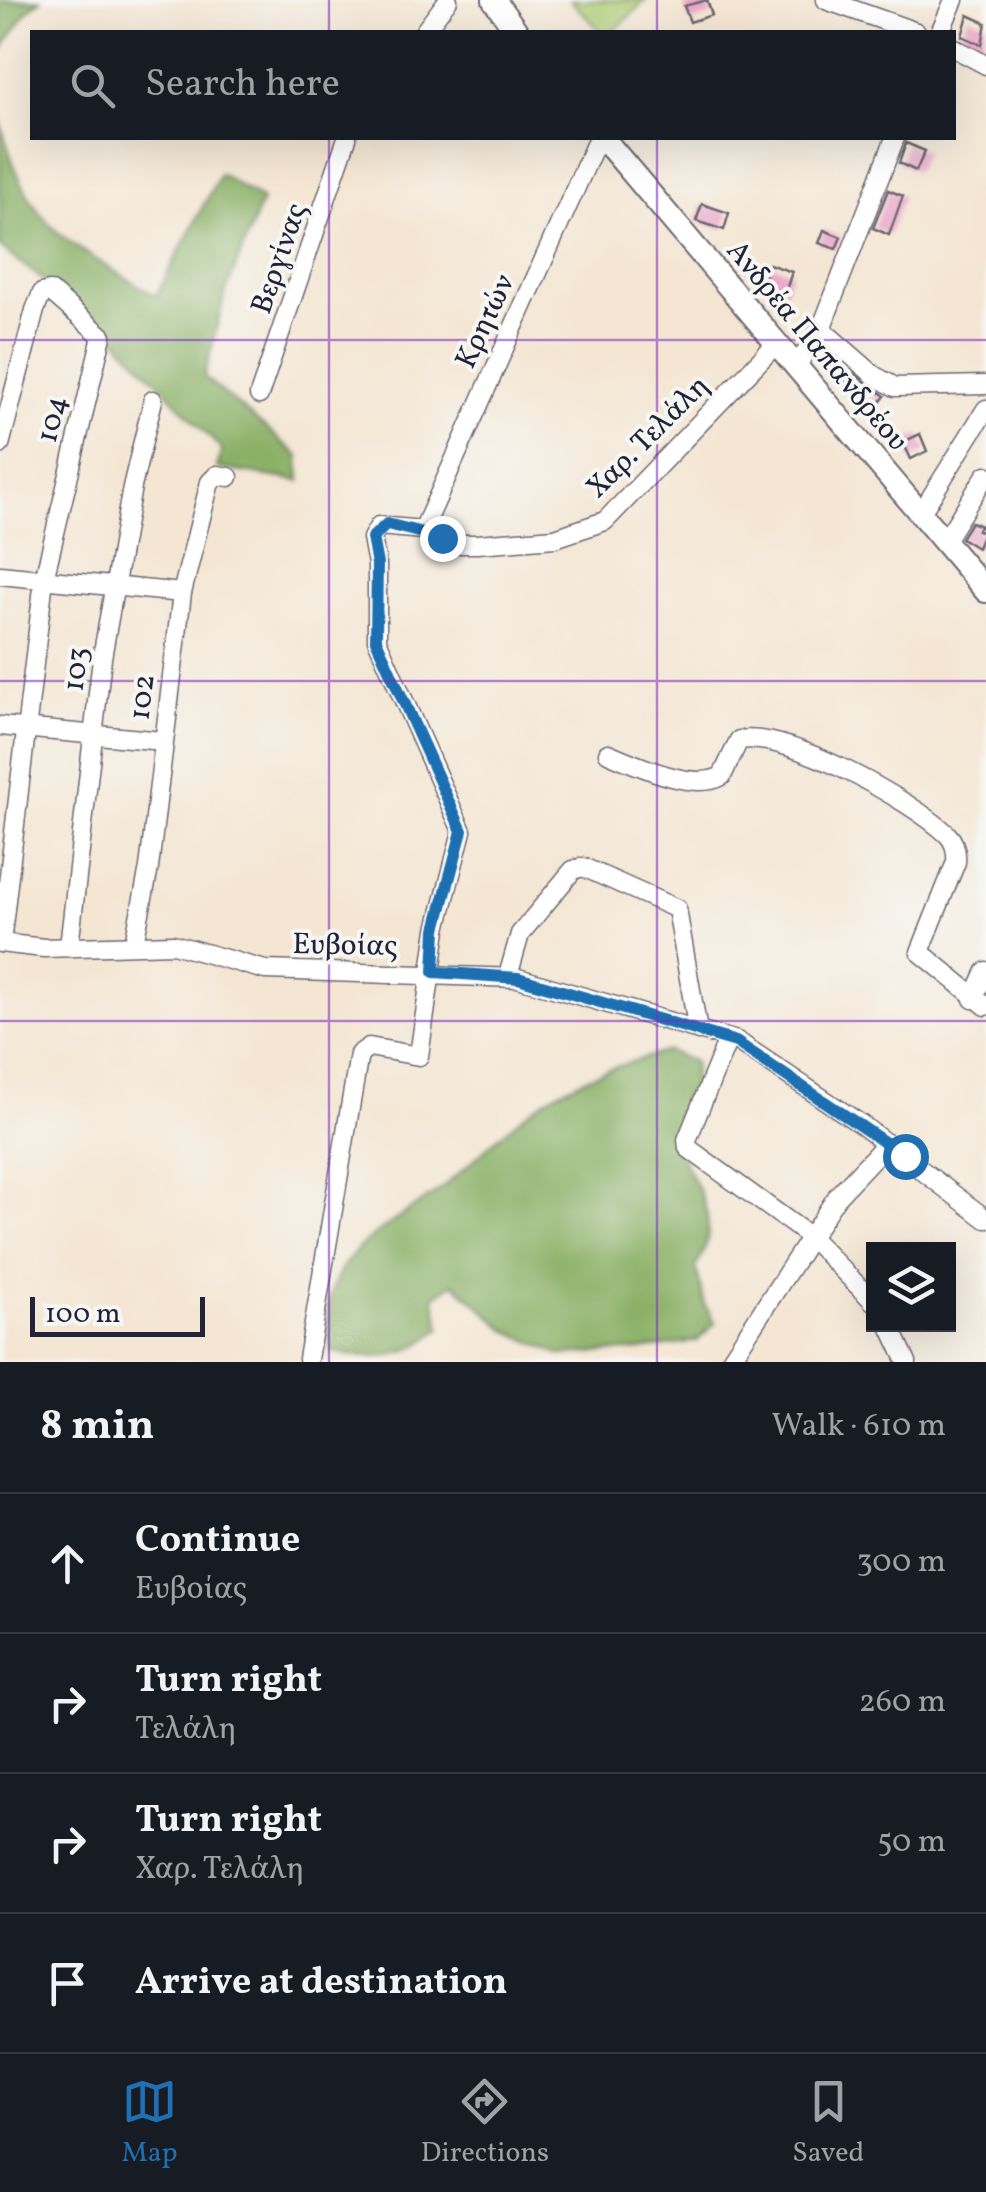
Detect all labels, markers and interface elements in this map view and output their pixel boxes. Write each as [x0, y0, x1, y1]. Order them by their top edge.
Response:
search box [30, 30, 956, 140]
icon: search [65, 58, 120, 113]
text: Search here [145, 59, 340, 112]
street label: Βεργίνας [241, 197, 318, 320]
street label: Ανδρέα Παπανδρέου [716, 232, 917, 461]
street label: Κρητών [446, 268, 526, 376]
street label: Χαρ. Τελάλη [577, 366, 719, 508]
street label: 104 [27, 392, 79, 447]
route end [420, 516, 466, 562]
street label: 103 [53, 645, 101, 694]
street label: 102 [119, 672, 167, 723]
street label: Ευβοίας [292, 924, 398, 968]
route start [883, 1134, 929, 1180]
map controls [866, 1242, 956, 1332]
button: layers [866, 1242, 956, 1332]
scale bar [30, 1292, 205, 1336]
text: 100 m [45, 1295, 120, 1334]
text: 8 min [40, 1398, 154, 1457]
text: Walk · 610 m [772, 1405, 946, 1449]
text: Continue [135, 1515, 300, 1568]
icon: ahead [40, 1536, 95, 1591]
text: 300 m [856, 1541, 946, 1585]
text: Ευβοίας [135, 1568, 247, 1612]
text: Turn right [135, 1655, 322, 1708]
icon: right [40, 1676, 95, 1731]
text: 260 m [859, 1681, 946, 1725]
text: Τελάλη [135, 1708, 237, 1752]
text: Turn right [135, 1795, 322, 1848]
icon: right [40, 1816, 95, 1871]
text: 50 m [877, 1821, 946, 1865]
text: Χαρ. Τελάλη [135, 1848, 305, 1892]
icon: arrive [40, 1956, 95, 2011]
text: Arrive at destination [135, 1957, 508, 2010]
tab: Map [122, 2074, 178, 2173]
tab: Directions [421, 2074, 549, 2173]
tab: Saved [792, 2074, 864, 2173]

